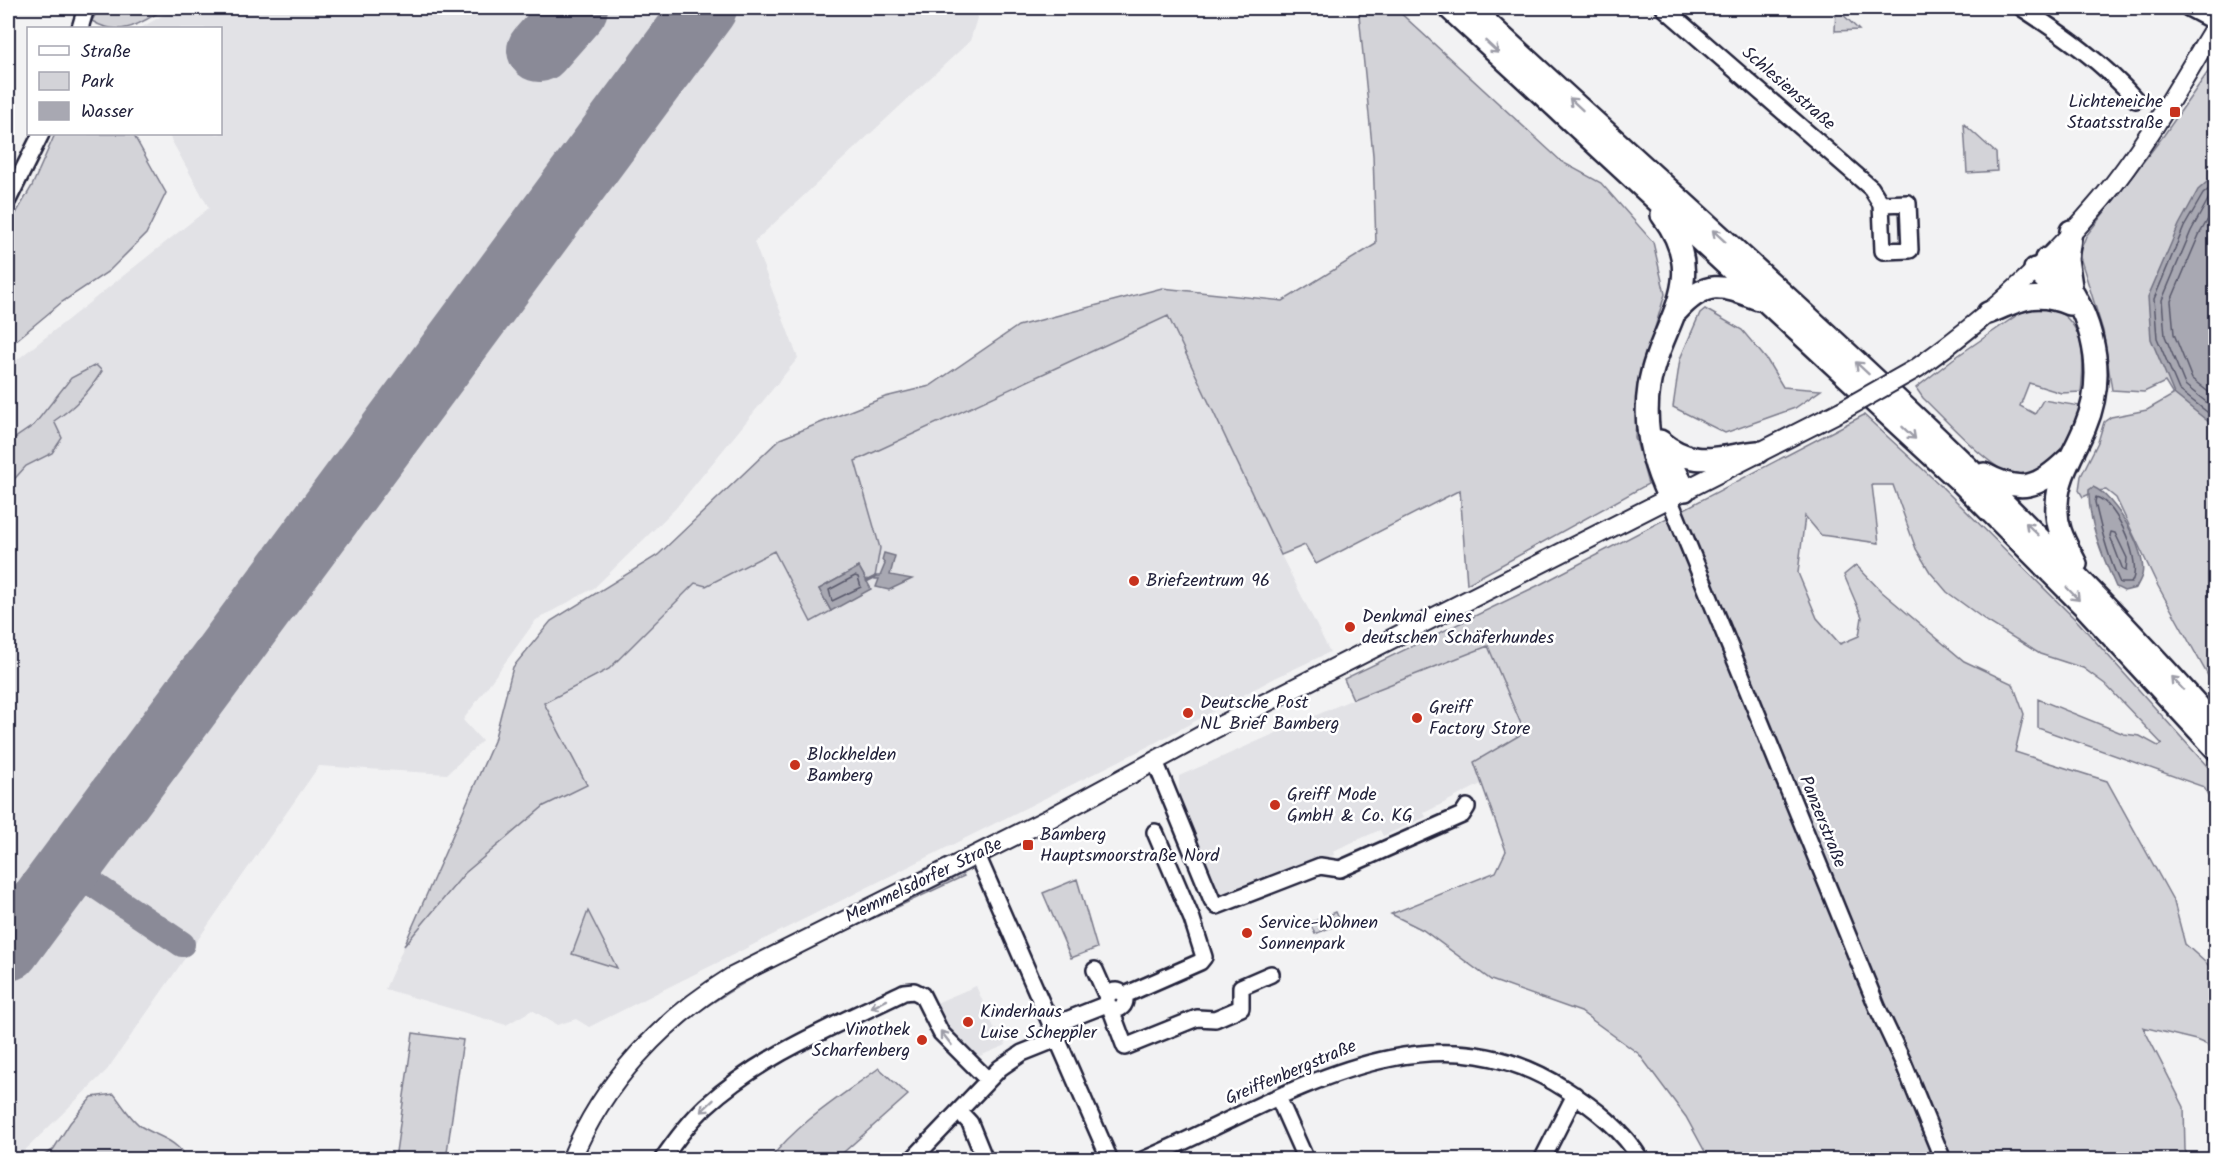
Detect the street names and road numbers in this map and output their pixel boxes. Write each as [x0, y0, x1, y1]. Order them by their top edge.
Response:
street label: Schlesienstraße [1734, 40, 1842, 138]
street label: Panzerstraße [1790, 771, 1854, 873]
street label: Memmelsdorfer Straße [840, 830, 1008, 932]
street label: Greiffenbergstraße [1221, 1032, 1361, 1114]

